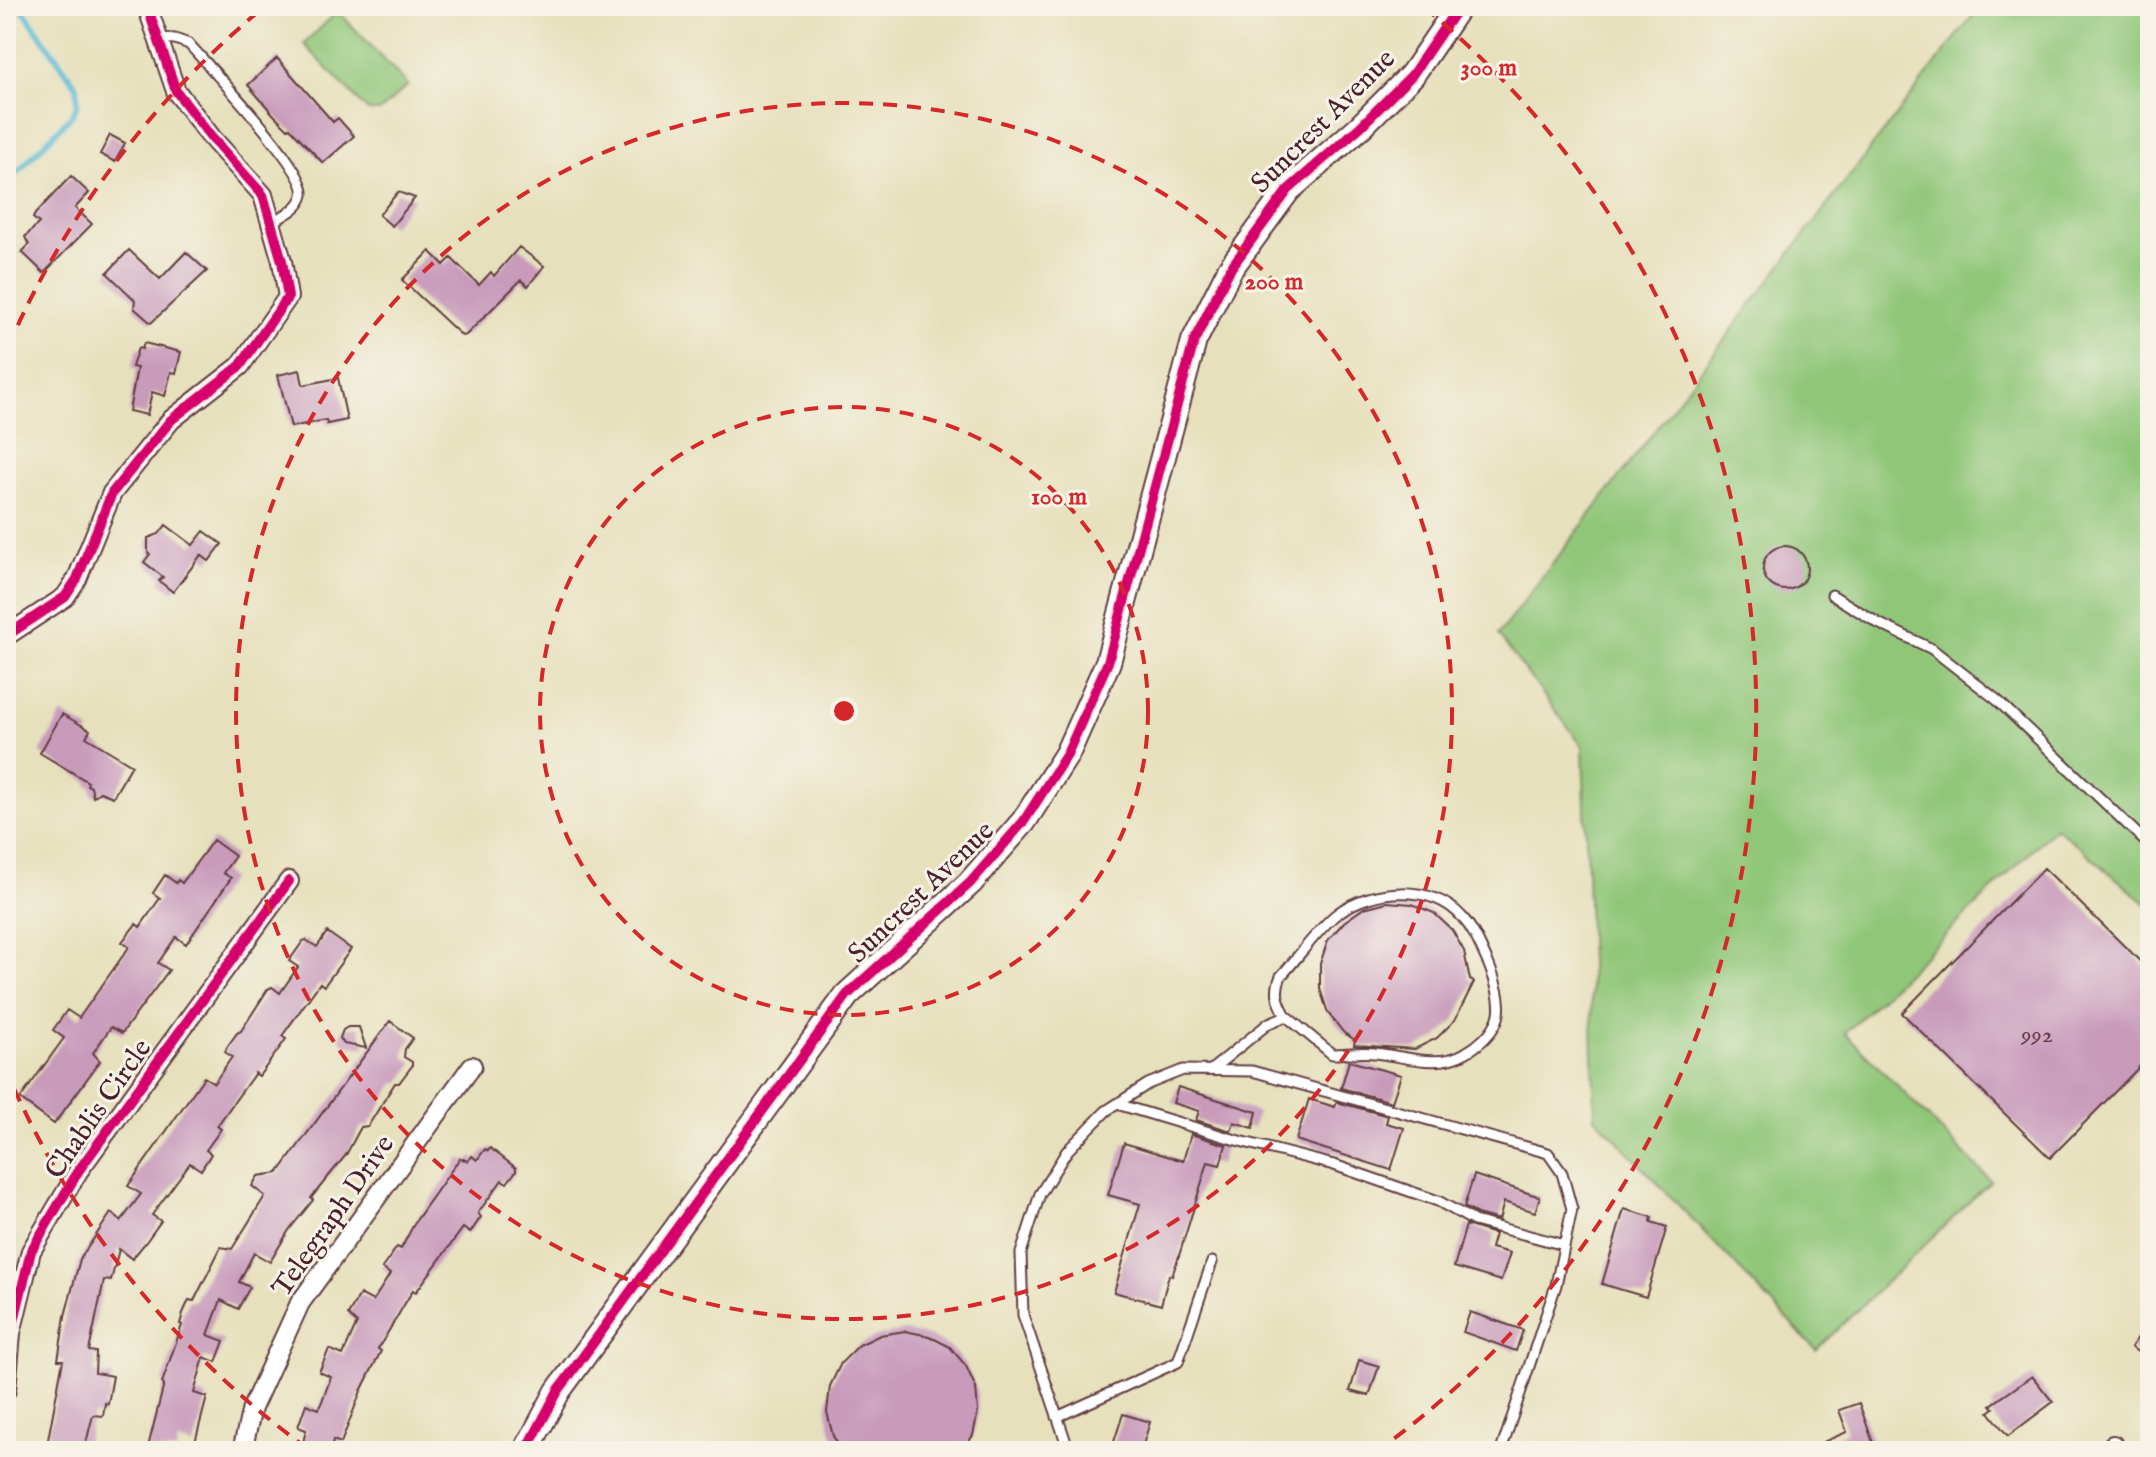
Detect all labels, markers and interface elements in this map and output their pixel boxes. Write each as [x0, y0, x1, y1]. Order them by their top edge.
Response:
street label: Suncrest Avenue [1244, 42, 1403, 201]
text: 300 m [1461, 53, 1518, 84]
text: 200 m [1245, 267, 1304, 298]
text: 100 m [1031, 482, 1088, 513]
centre of rings [830, 697, 858, 725]
street label: Suncrest Avenue [841, 814, 1002, 971]
house number: 992 [2020, 1020, 2053, 1051]
street label: Chablis Circle [38, 1032, 160, 1186]
street label: Telegraph Drive [265, 1128, 403, 1304]

